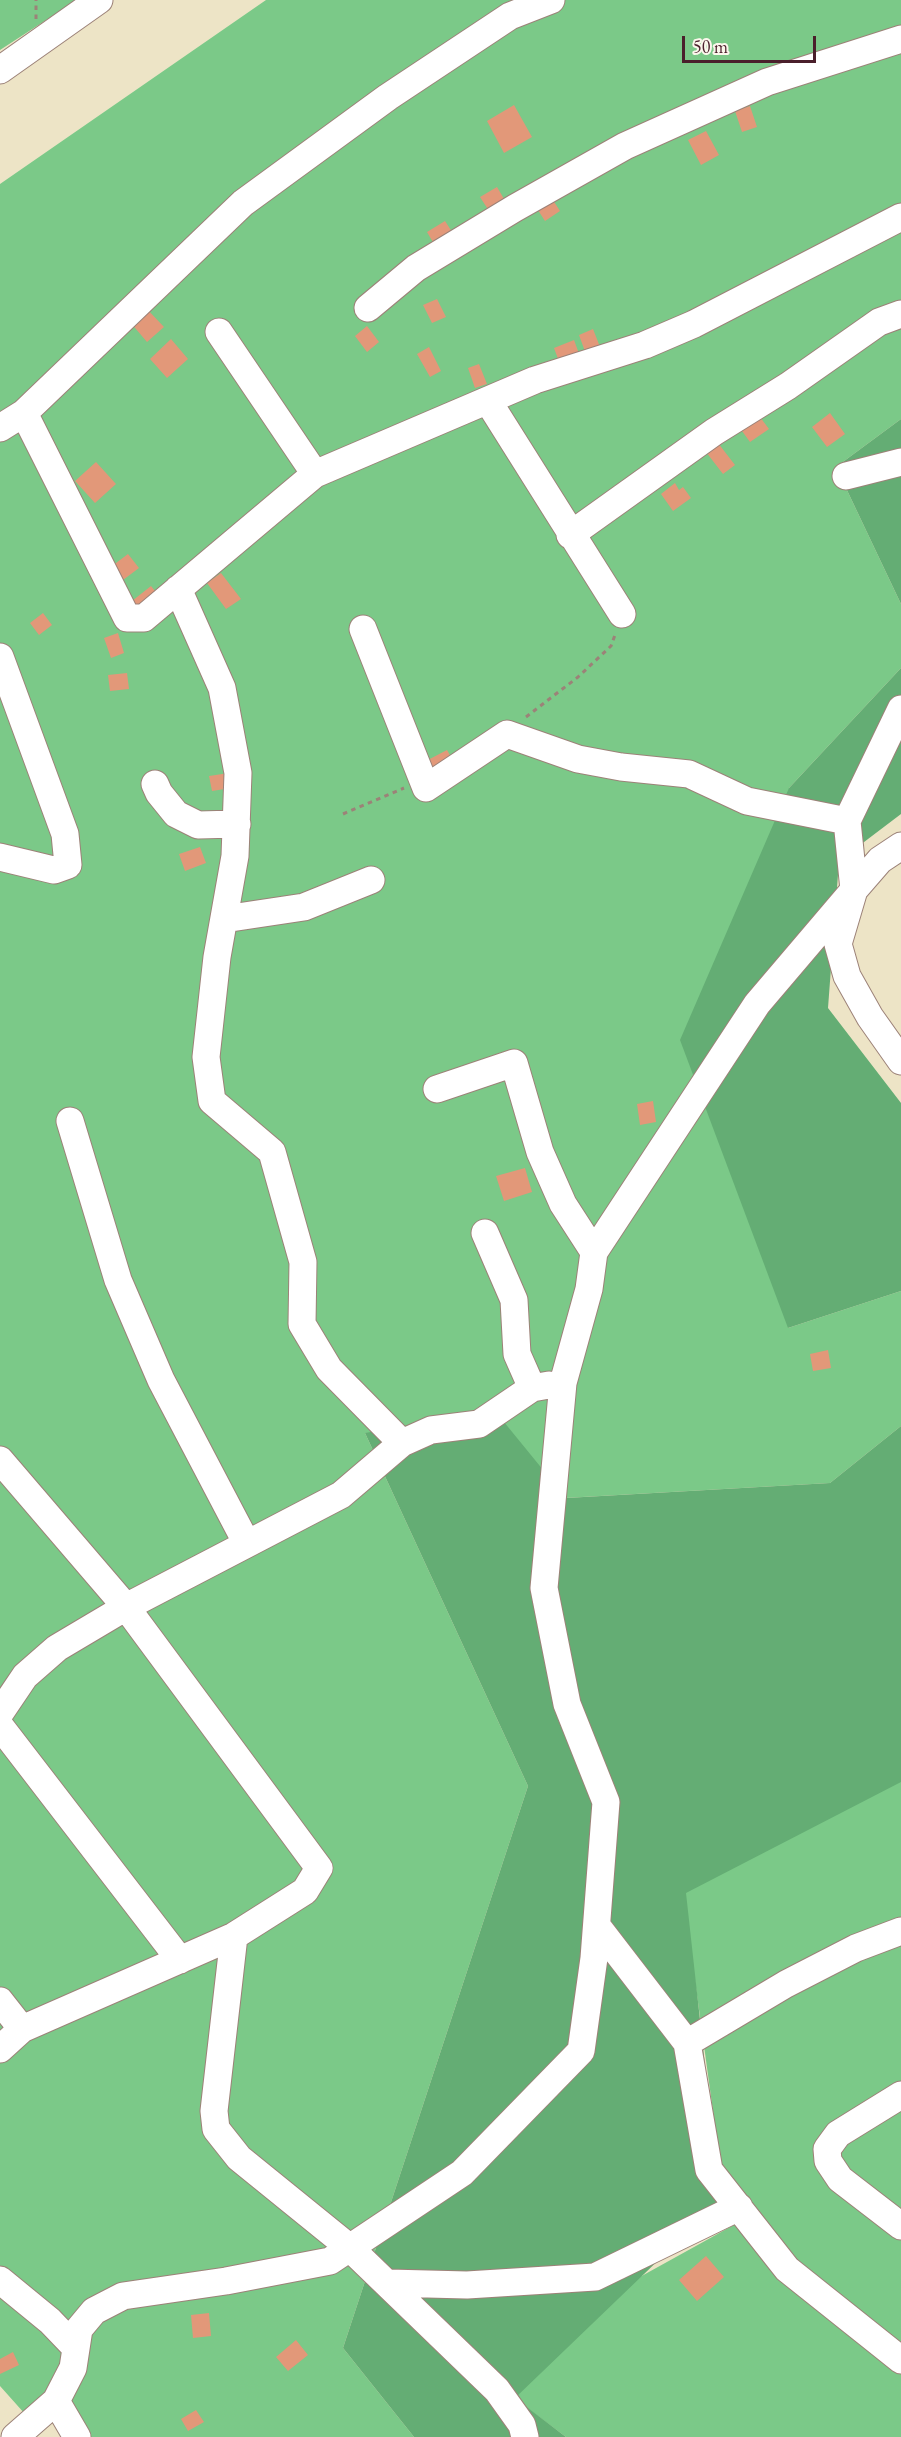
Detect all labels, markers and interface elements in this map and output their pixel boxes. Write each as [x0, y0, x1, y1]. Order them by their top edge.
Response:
scale bar [685, 24, 818, 62]
text: 50 m [693, 35, 728, 58]

